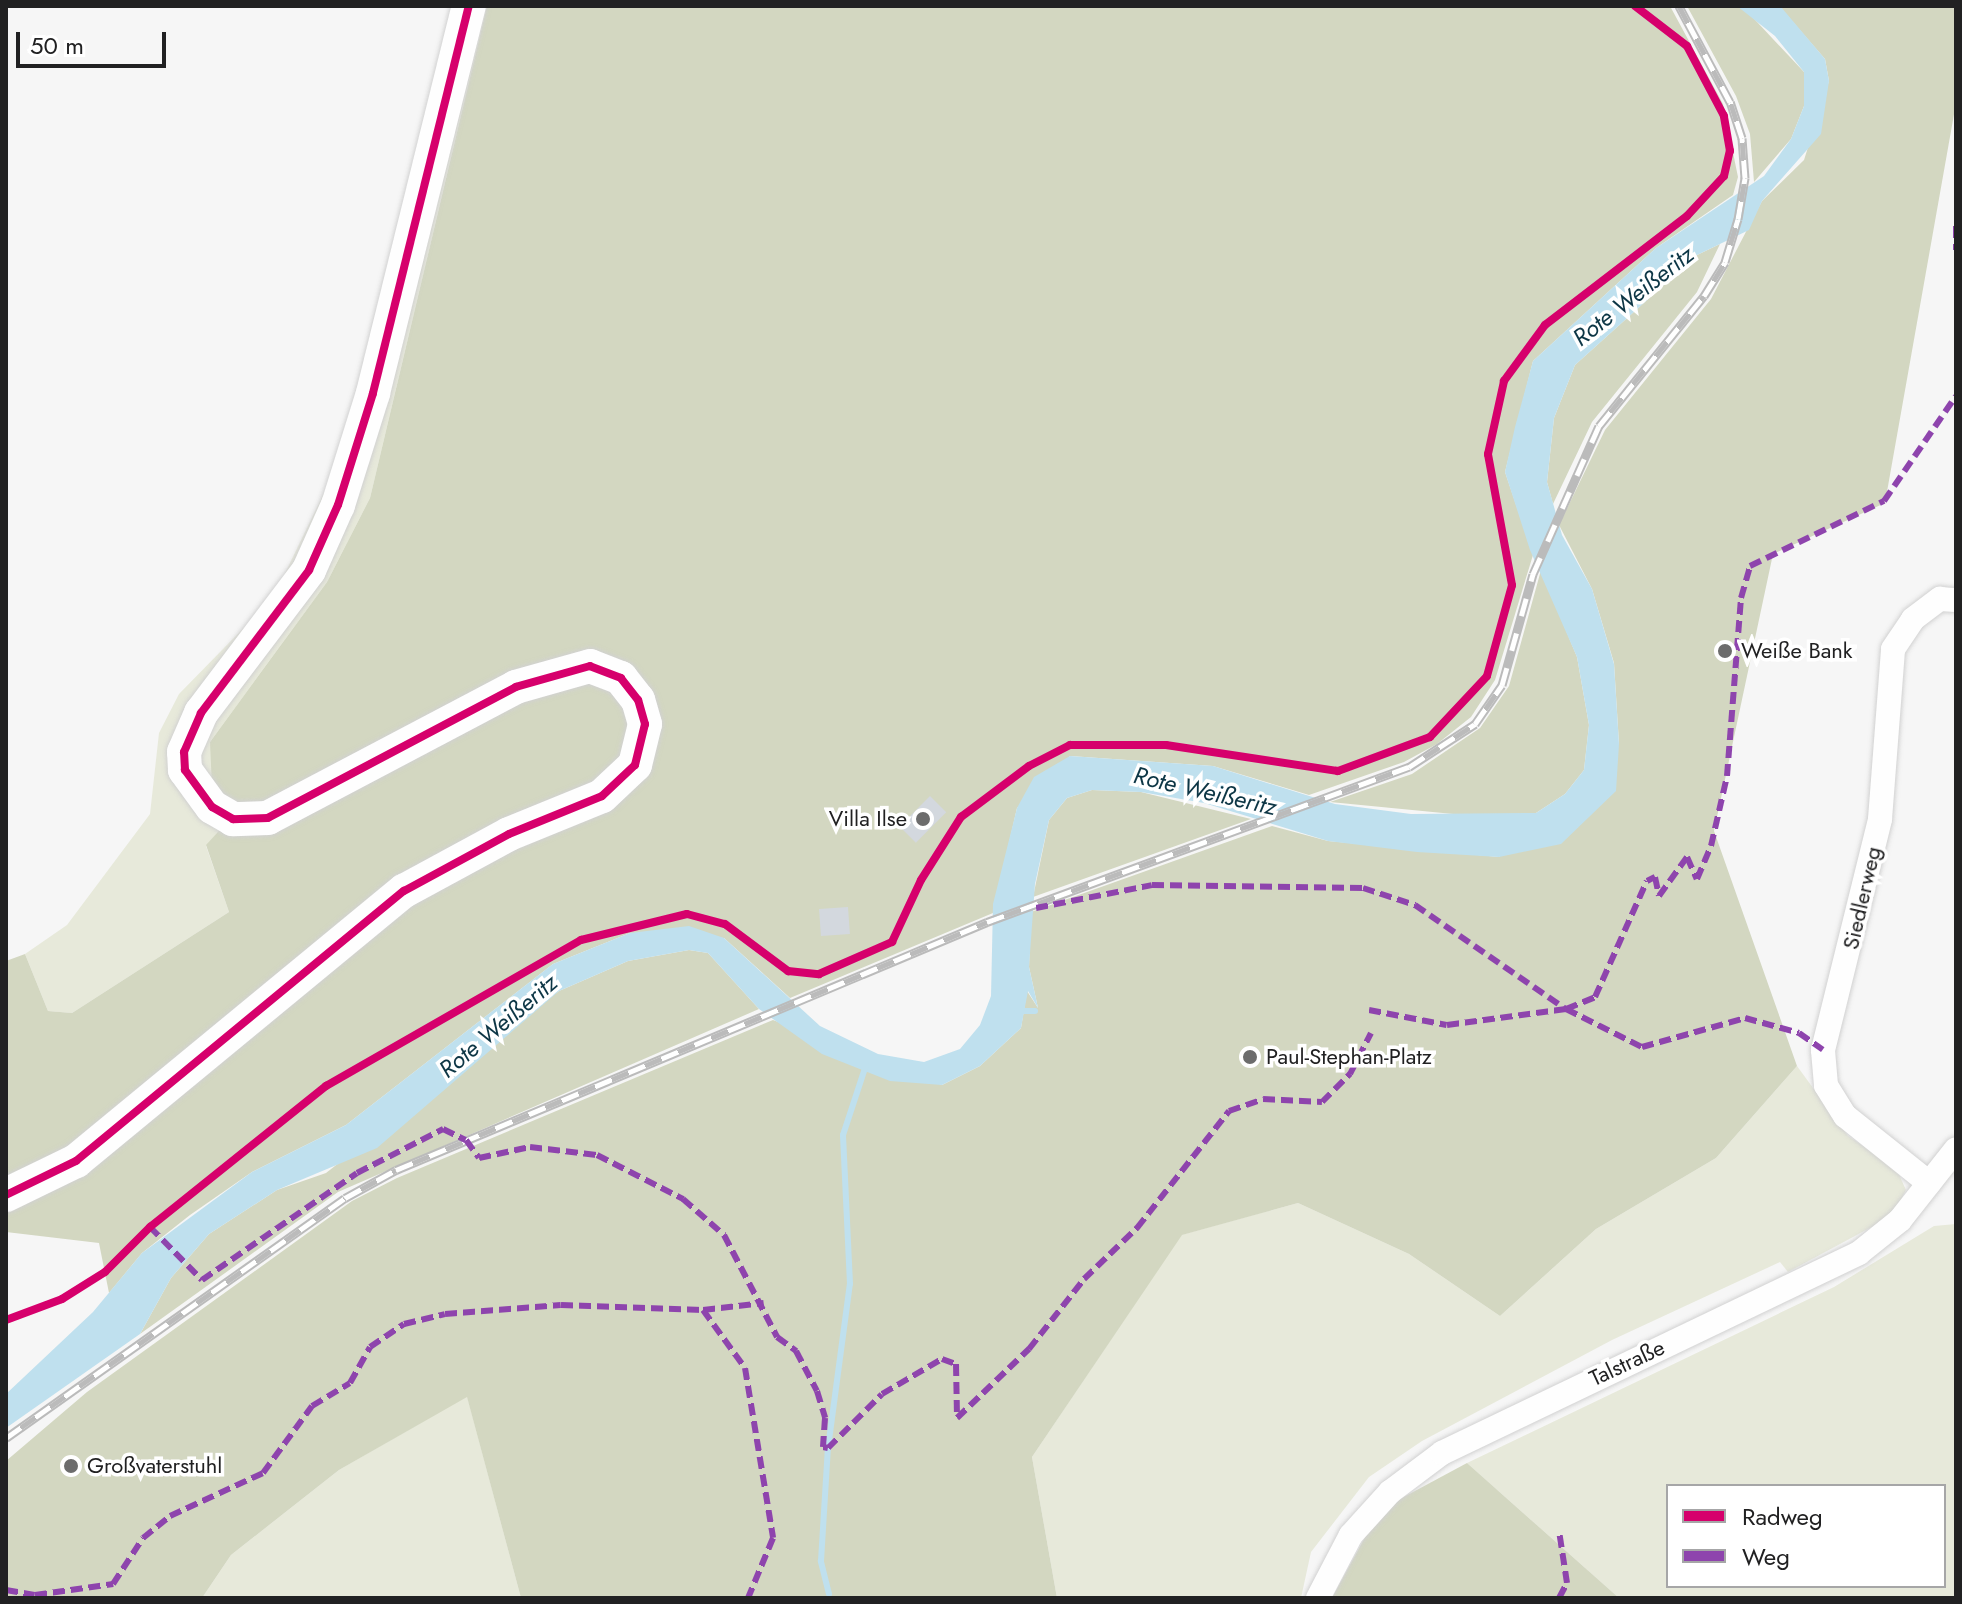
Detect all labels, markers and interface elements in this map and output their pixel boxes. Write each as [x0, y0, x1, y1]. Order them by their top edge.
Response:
scale bar [20, 16, 170, 66]
text: 50 m [30, 28, 84, 63]
water label: Rote Weißeritz [1567, 240, 1699, 352]
place label: Weiße Bank [1741, 638, 1853, 664]
marker: Weiße Bank [1716, 642, 1734, 660]
water label: Rote Weißeritz [1131, 761, 1279, 821]
place label: Villa Ilse [829, 806, 907, 832]
marker: Villa Ilse [914, 810, 932, 828]
street label: Siedlerweg [1837, 844, 1887, 952]
water label: Rote Weißeritz [433, 968, 563, 1084]
place label: Paul-Stephan-Platz [1266, 1044, 1432, 1070]
marker: Paul-Stephan-Platz [1241, 1048, 1259, 1066]
street label: Talstraße [1585, 1334, 1669, 1392]
place label: Großvaterstuhl [87, 1453, 222, 1479]
marker: Großvaterstuhl [62, 1457, 80, 1475]
legend [1666, 1484, 1946, 1588]
text: Radweg [1742, 1499, 1823, 1534]
text: Weg [1742, 1539, 1790, 1574]

